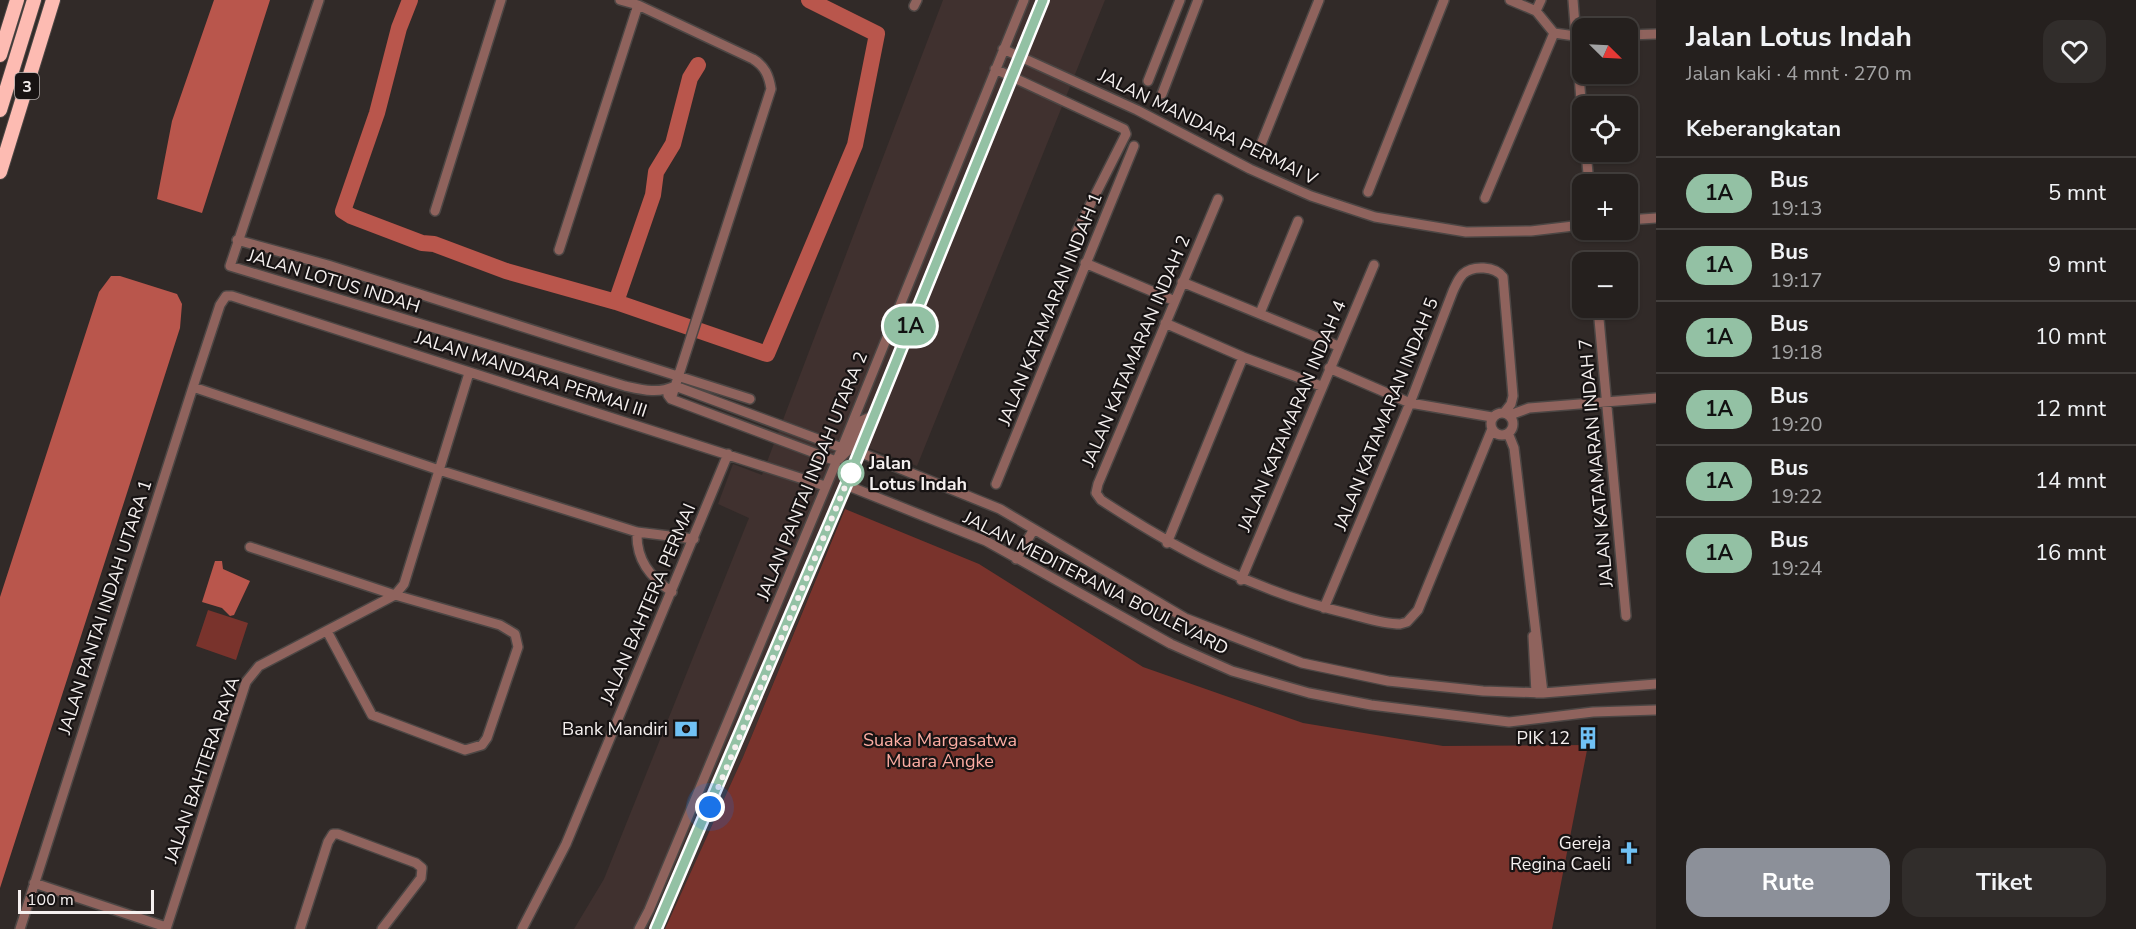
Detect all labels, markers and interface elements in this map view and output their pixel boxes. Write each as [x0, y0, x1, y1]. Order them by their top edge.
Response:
north arrow [1572, 18, 1638, 84]
map controls [1572, 18, 1638, 318]
text: Jalan Lotus Indah [1686, 18, 1912, 56]
button: heart [2043, 20, 2106, 83]
text: Jalan kaki · 4 mnt · 270 m [1686, 60, 1912, 87]
street label: JALAN MANDARA PERMAI V [1093, 63, 1322, 191]
road number: 3 [15, 73, 39, 99]
button: locate [1572, 96, 1638, 162]
text: Keberangkatan [1686, 114, 1841, 144]
text: Bus [1770, 165, 1809, 195]
button: + [1572, 174, 1638, 240]
text: 5 mnt [2048, 178, 2106, 208]
text: 1A [1705, 179, 1733, 207]
street label: JALAN KATAMARAN INDAH 1 [992, 189, 1108, 430]
text: 19:13 [1770, 195, 1823, 222]
street label: JALAN KATAMARAN INDAH 2 [1076, 232, 1196, 471]
text: Bus [1770, 237, 1809, 267]
street label: JALAN LOTUS INDAH [244, 243, 423, 319]
text: 9 mnt [2048, 250, 2106, 280]
text: 1A [1705, 251, 1733, 279]
button: − [1572, 252, 1638, 318]
text: 19:17 [1770, 267, 1823, 294]
street label: JALAN KATAMARAN INDAH 5 [1328, 294, 1444, 535]
street label: JALAN KATAMARAN INDAH 4 [1232, 296, 1352, 536]
line badge: 1A [883, 306, 937, 346]
text: Bus [1770, 309, 1809, 339]
text: 1A [896, 312, 924, 340]
text: 10 mnt [2035, 322, 2106, 352]
text: 1A [1705, 323, 1733, 351]
street label: JALAN MANDARA PERMAI III [411, 325, 650, 423]
street label: JALAN KATAMARAN INDAH 7 [1573, 338, 1619, 589]
text: 19:18 [1770, 339, 1823, 366]
street label: JALAN PANTAI INDAH UTARA 2 [751, 348, 873, 605]
text: Bus [1770, 381, 1809, 411]
text: 12 mnt [2035, 394, 2106, 424]
text: 1A [1705, 395, 1733, 423]
text: 19:20 [1770, 411, 1823, 438]
place label: Jalan Lotus Indah [868, 451, 967, 496]
text: Bus [1770, 453, 1809, 483]
marker: Jalan Lotus Indah [838, 460, 864, 486]
text: 14 mnt [2035, 466, 2106, 496]
text: 1A [1705, 467, 1733, 495]
street label: JALAN PANTAI INDAH UTARA 1 [52, 477, 158, 738]
text: 19:22 [1770, 483, 1823, 510]
street label: JALAN BAHTERA PERMAI [594, 500, 701, 709]
street label: JALAN MEDITERANIA BOULEVARD [959, 505, 1233, 661]
text: Bus [1770, 525, 1809, 555]
text: 16 mnt [2035, 538, 2106, 568]
text: 1A [1705, 539, 1733, 567]
text: 19:24 [1770, 555, 1823, 582]
street label: JALAN BAHTERA RAYA [158, 674, 245, 867]
bank icon: Bank Mandiri [673, 716, 699, 742]
place label: Bank Mandiri [562, 717, 668, 741]
building icon: PIK 12 [1575, 725, 1601, 751]
place label: PIK 12 [1517, 726, 1570, 750]
park label: Suaka Margasatwa Muara Angke [863, 728, 1017, 773]
your location [695, 792, 725, 822]
place label: Gereja Regina Caeli [1510, 831, 1611, 876]
church icon: Gereja Regina Caeli [1616, 840, 1642, 866]
button: Rute [1686, 848, 1890, 917]
button: Tiket [1902, 848, 2106, 917]
scale bar [18, 887, 154, 914]
text: 100 m [27, 889, 74, 911]

